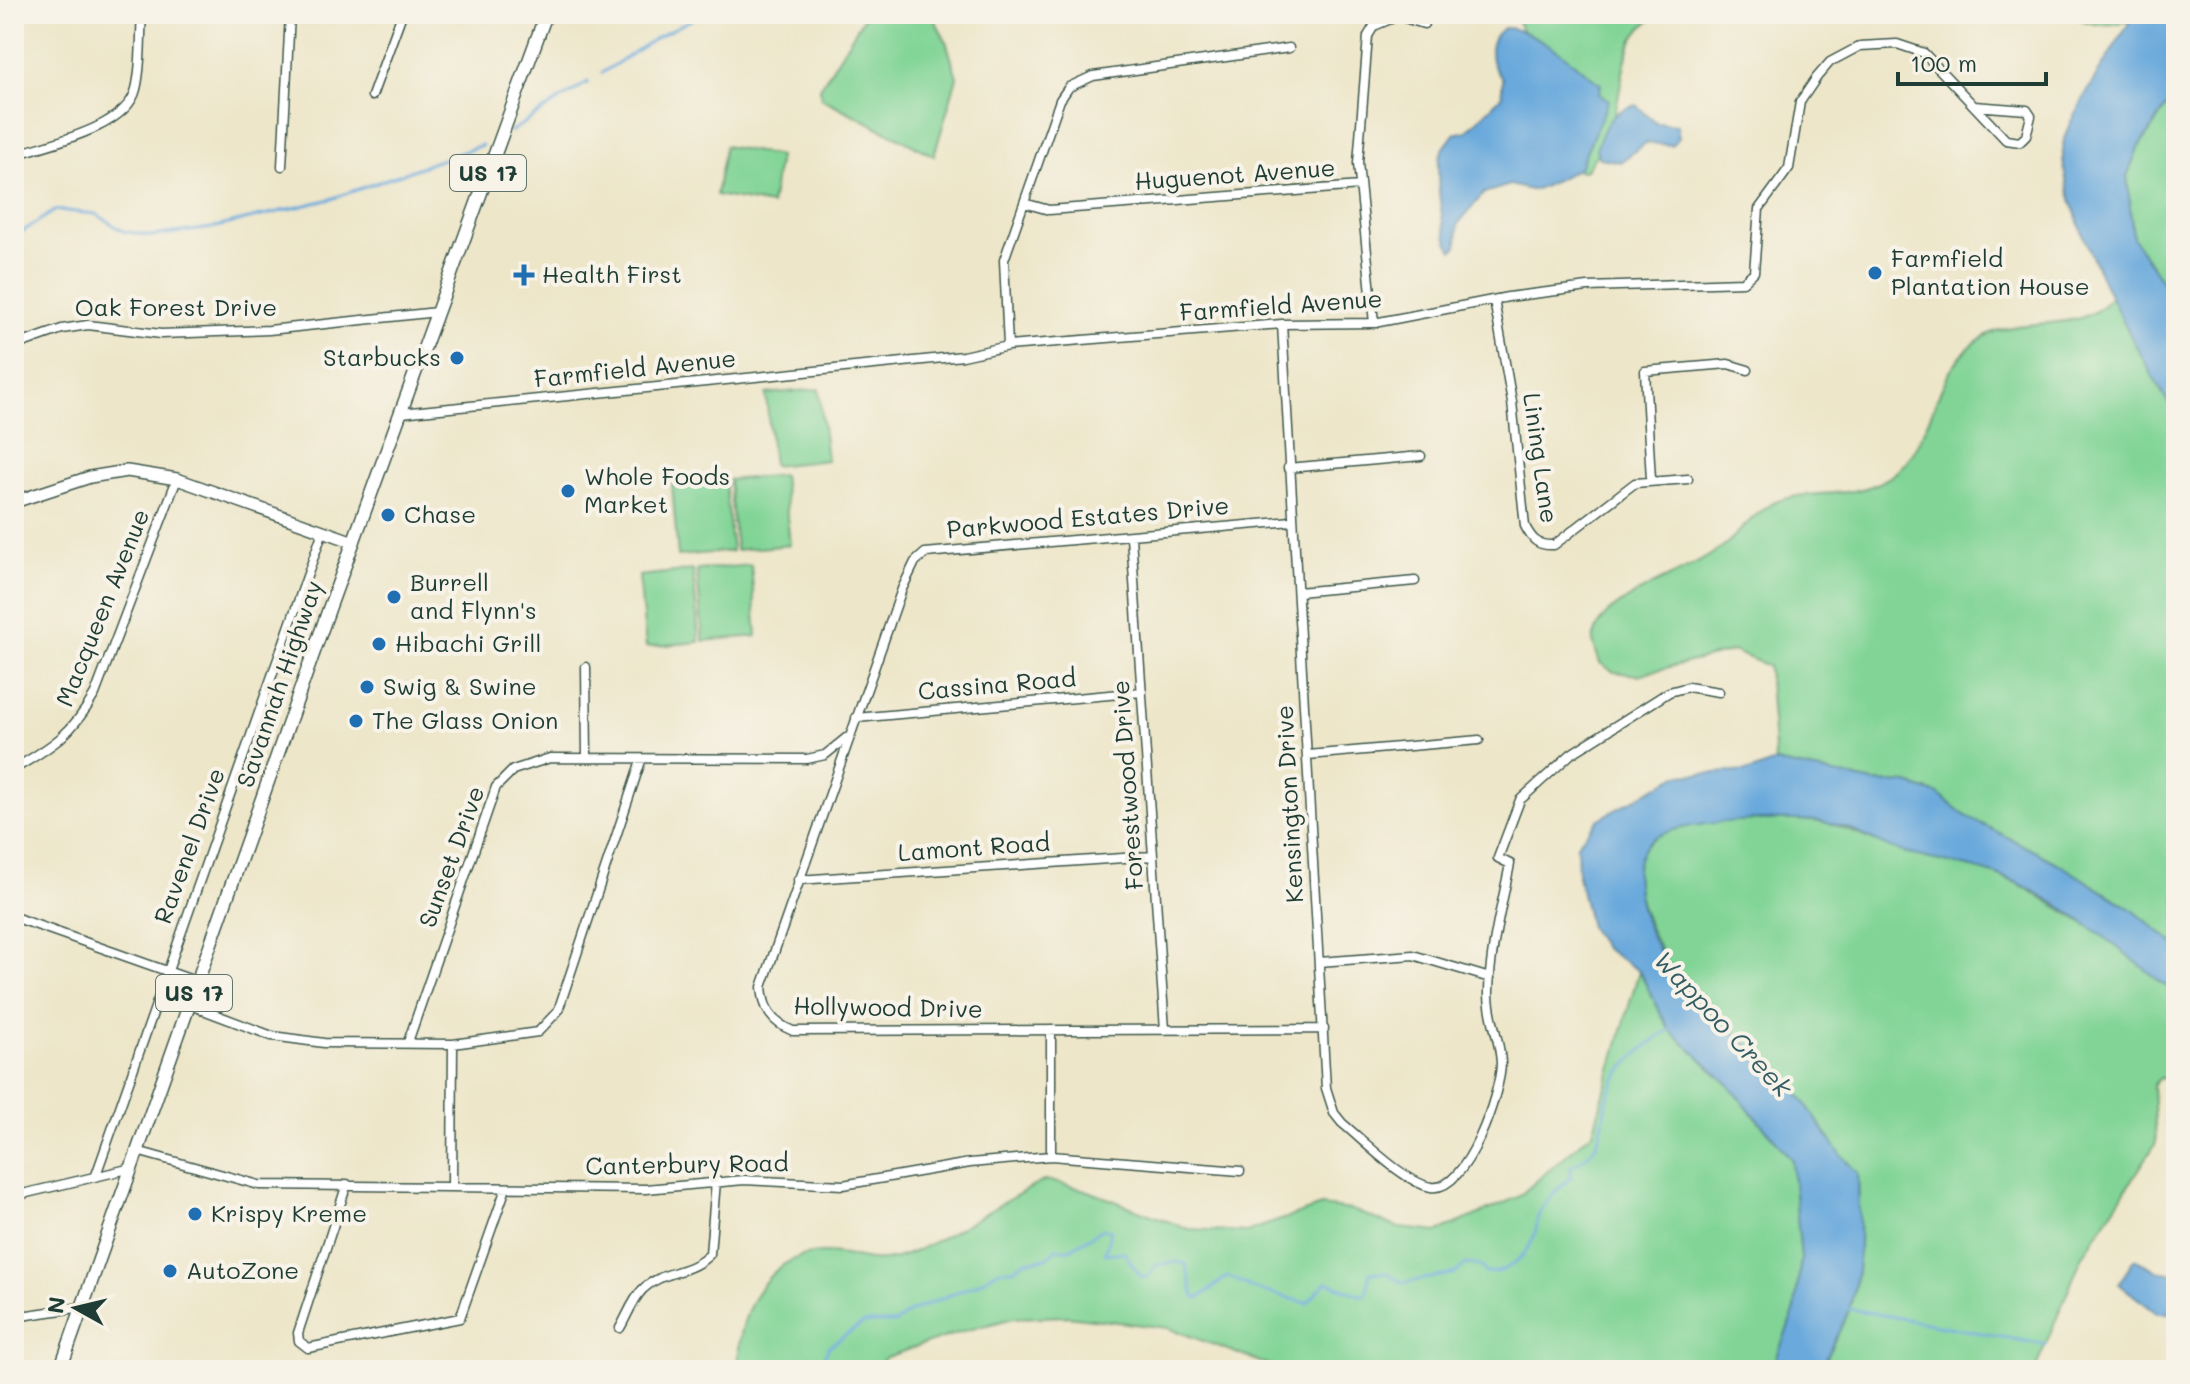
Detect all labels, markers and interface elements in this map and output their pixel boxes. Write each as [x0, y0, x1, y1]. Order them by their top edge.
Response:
scale bar [1898, 36, 2046, 86]
text: 100 m [1910, 47, 1977, 78]
street label: Huguenot Avenue [1134, 151, 1336, 196]
road number: US 17 [450, 155, 526, 191]
place label: Farmfield Plantation House [1891, 242, 2090, 301]
place label: Health First [542, 258, 682, 289]
marker: Health First [513, 264, 535, 286]
marker: Farmfield Plantation House [1866, 264, 1884, 282]
street label: Farmfield Avenue [1179, 282, 1383, 327]
street label: Oak Forest Drive [75, 291, 277, 322]
place label: Starbucks [323, 341, 441, 372]
street label: Farmfield Avenue [532, 341, 737, 394]
marker: Starbucks [448, 349, 466, 367]
street label: Lining Lane [1517, 391, 1566, 525]
place label: Whole Foods Market [584, 460, 730, 519]
marker: Whole Foods Market [559, 482, 577, 500]
street label: Parkwood Estates Drive [945, 489, 1230, 544]
place label: Chase [404, 498, 476, 529]
street label: Macqueen Avenue [48, 504, 155, 711]
marker: Chase [379, 506, 397, 524]
place label: Burrell and Flynn's [410, 566, 537, 625]
street label: Savannah Highway [229, 576, 329, 791]
marker: Burrell and Flynn's [385, 588, 403, 606]
place label: Hibachi Grill [395, 627, 542, 658]
marker: Hibachi Grill [370, 635, 388, 653]
street label: Cassina Road [917, 661, 1077, 706]
place label: Swig & Swine [383, 670, 537, 701]
marker: Swig & Swine [358, 678, 376, 696]
street label: Forestwood Drive [1104, 679, 1149, 891]
place label: The Glass Onion [372, 704, 558, 735]
street label: Kensington Drive [1268, 704, 1309, 904]
marker: The Glass Onion [347, 712, 365, 730]
street label: Ravenel Drive [146, 764, 231, 927]
street label: Sunset Drive [411, 782, 490, 931]
street label: Lamont Road [897, 826, 1051, 867]
water label: Wappoo Creek [1647, 943, 1801, 1104]
road number: US 17 [156, 975, 232, 1011]
street label: Hollywood Drive [793, 989, 983, 1024]
street label: Canterbury Road [585, 1146, 789, 1181]
place label: Krispy Kreme [211, 1197, 367, 1228]
marker: Krispy Kreme [186, 1205, 204, 1223]
place label: AutoZone [186, 1254, 299, 1285]
marker: AutoZone [161, 1262, 179, 1280]
north arrow [36, 1268, 116, 1348]
text: N [40, 1295, 71, 1315]

